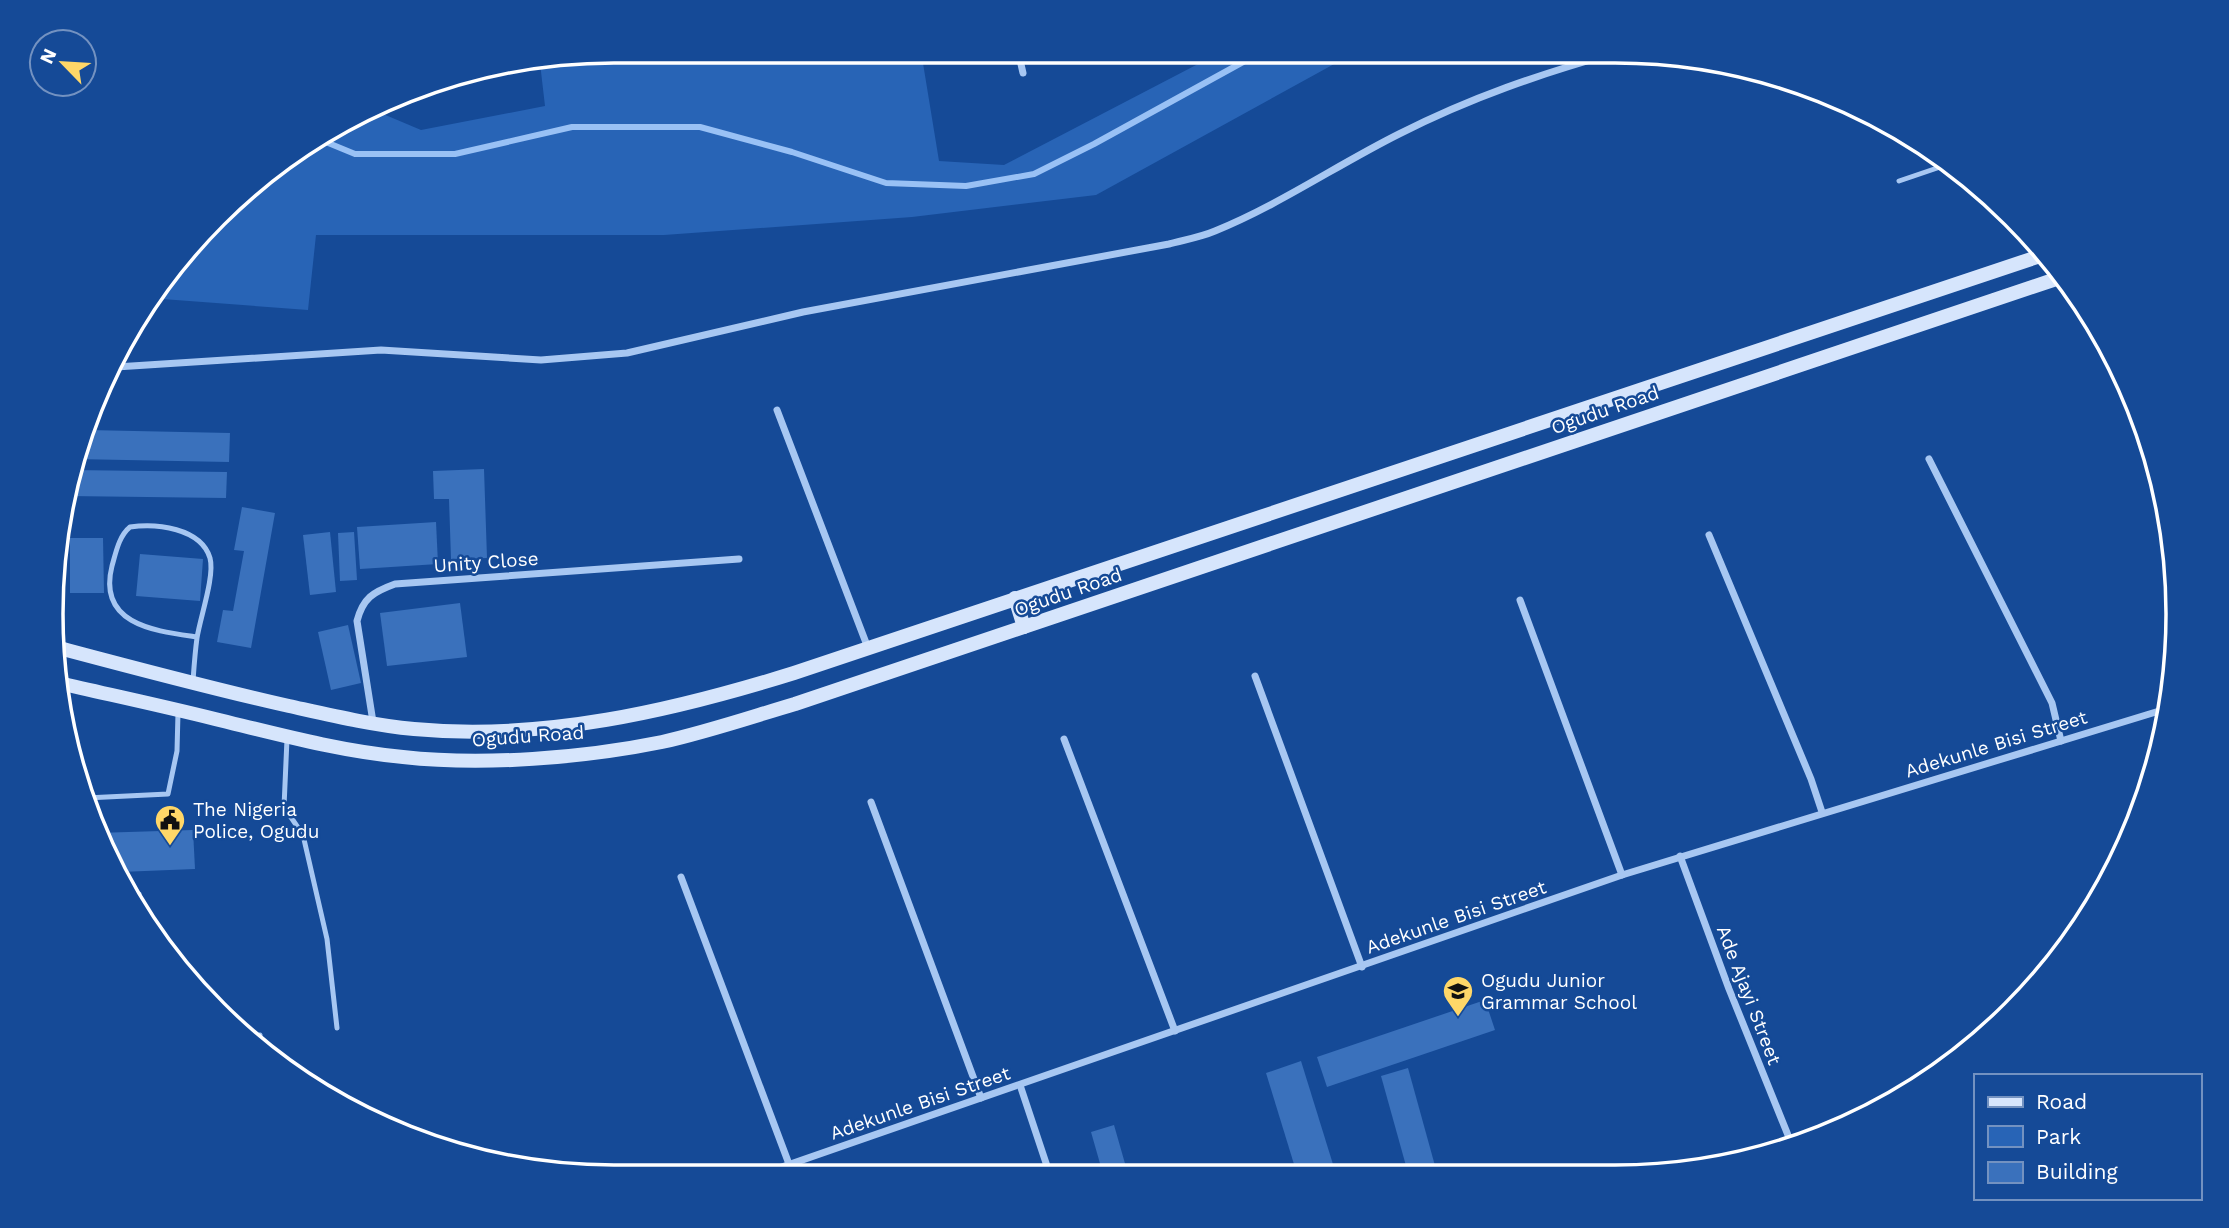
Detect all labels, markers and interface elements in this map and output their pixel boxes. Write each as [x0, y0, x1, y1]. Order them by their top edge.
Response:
north arrow [28, 28, 98, 98]
text: N [35, 45, 61, 67]
street label: Ogudu Road [1548, 381, 1662, 439]
street label: Unity Close [433, 547, 539, 577]
street label: Ogudu Road [1011, 563, 1125, 621]
street label: Adekunle Bisi Street [1902, 705, 2090, 783]
street label: Ogudu Road [471, 721, 585, 751]
place label: The Nigeria Police, Ogudu [193, 798, 320, 843]
public building icon: The Nigeria Police, Ogudu [153, 803, 187, 847]
street label: Adekunle Bisi Street [1363, 875, 1549, 959]
street label: Ade Ajayi Street [1712, 922, 1786, 1068]
place label: Ogudu Junior Grammar School [1481, 969, 1637, 1014]
school or university icon: Ogudu Junior Grammar School [1441, 974, 1475, 1018]
street label: Adekunle Bisi Street [827, 1061, 1013, 1145]
legend [1974, 1074, 2201, 1200]
text: Road [2036, 1089, 2087, 1114]
text: Park [2036, 1124, 2081, 1149]
text: Building [2036, 1159, 2118, 1184]

